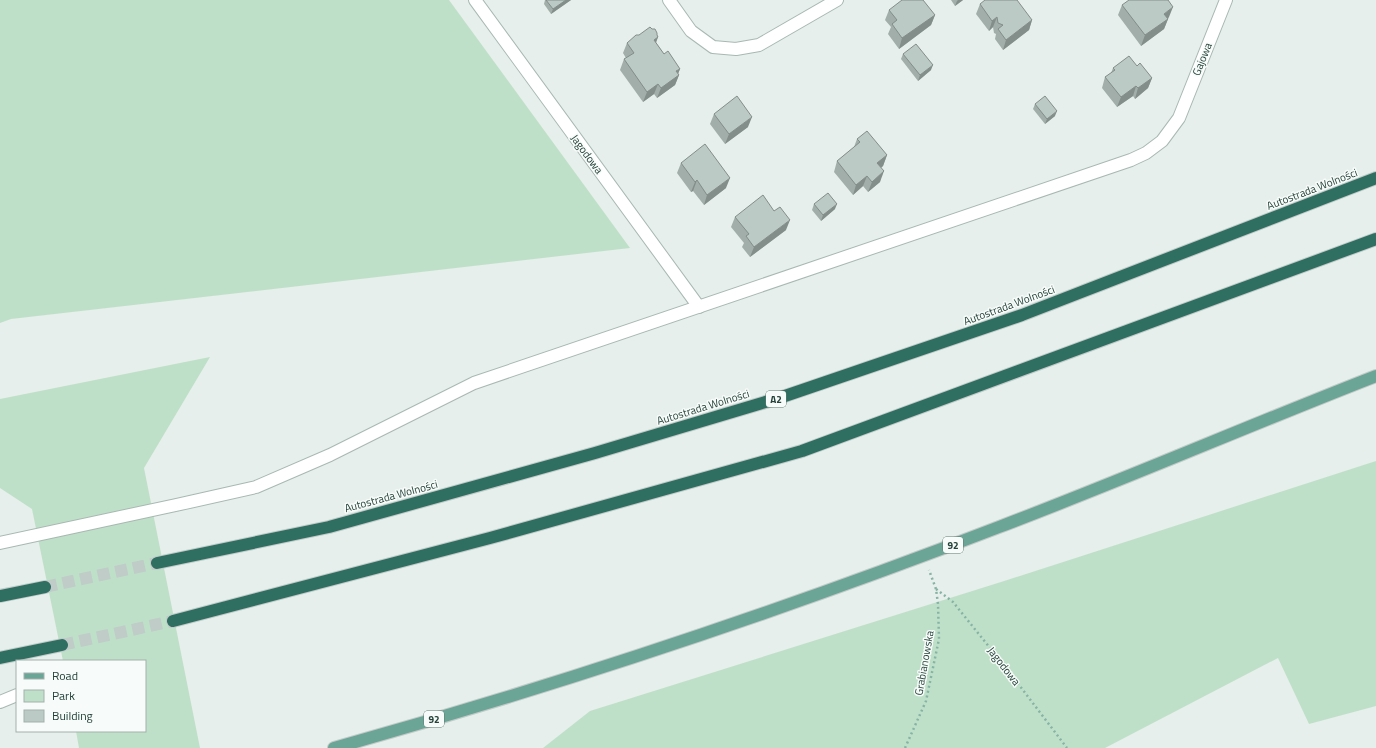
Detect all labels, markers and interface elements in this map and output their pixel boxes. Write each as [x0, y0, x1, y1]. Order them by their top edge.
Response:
street label: Gajowa [1188, 40, 1216, 78]
street label: Jagodowa [567, 131, 607, 178]
street label: Autostrada Wolności [1264, 164, 1360, 214]
street label: Autostrada Wolności [961, 281, 1057, 329]
street label: Autostrada Wolności [655, 385, 751, 429]
road number: A2 [766, 391, 786, 407]
street label: Autostrada Wolności [343, 476, 439, 516]
road number: 92 [943, 537, 963, 553]
street label: Grabianowska [910, 629, 938, 697]
street label: Jagodowa [984, 643, 1025, 689]
legend [16, 660, 146, 732]
text: Road [52, 666, 78, 685]
text: Park [52, 686, 75, 705]
text: Building [52, 706, 93, 725]
road number: 92 [424, 711, 444, 727]

